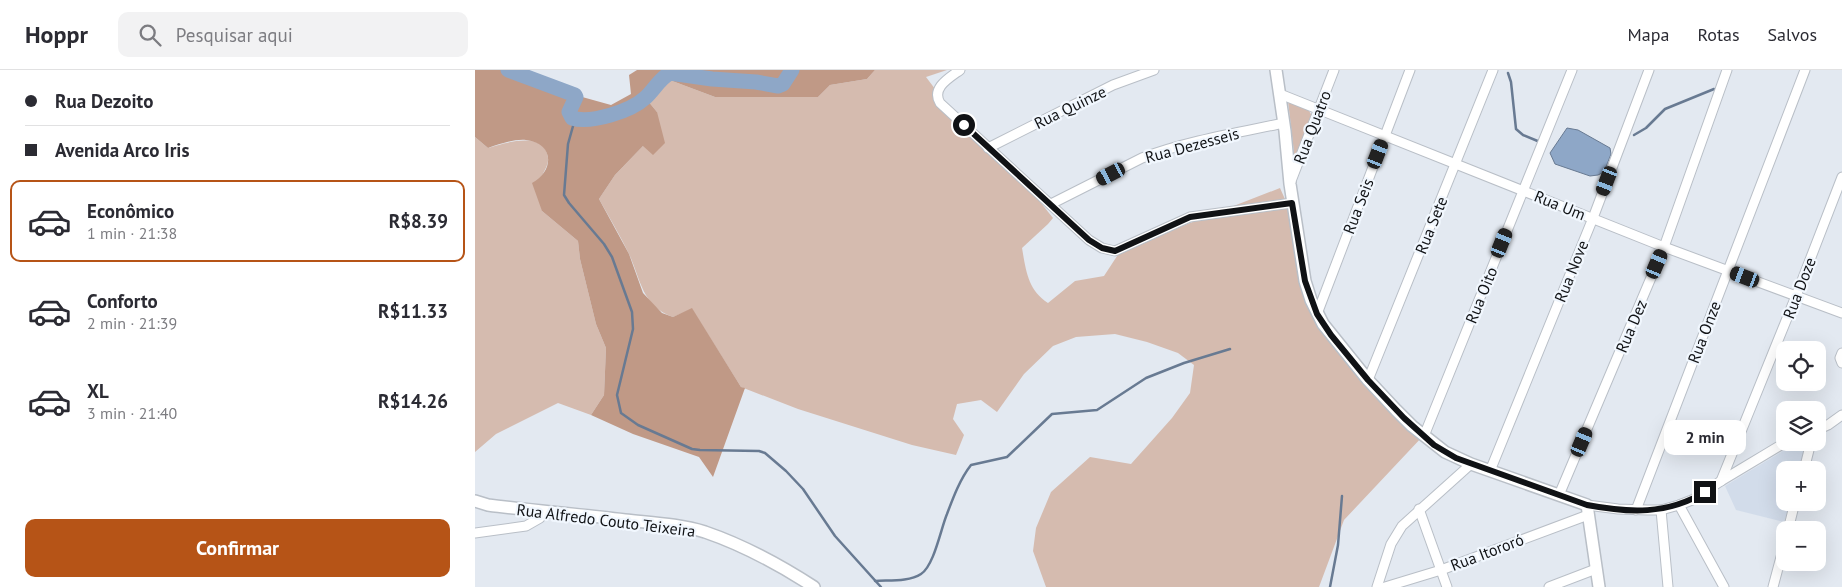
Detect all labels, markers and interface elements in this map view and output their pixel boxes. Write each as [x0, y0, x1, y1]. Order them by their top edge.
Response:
search box [118, 12, 468, 57]
text: Hoppr [25, 19, 88, 50]
icon: search [136, 21, 164, 49]
text: Pesquisar aqui [176, 23, 293, 47]
text: Mapa [1628, 23, 1669, 46]
text: Rotas [1697, 23, 1740, 46]
text: Salvos [1768, 23, 1817, 46]
street label: Rua Quinze [1031, 81, 1109, 133]
street label: Rua Quatro [1289, 87, 1335, 167]
text: Rua Dezoito [55, 89, 153, 113]
route start [953, 114, 975, 136]
street label: Rua Dezesseis [1143, 123, 1241, 167]
car [1365, 137, 1390, 171]
text: Avenida Arco Iris [55, 138, 190, 162]
car [1094, 161, 1127, 187]
car [1594, 164, 1619, 198]
street label: Rua Seis [1338, 175, 1378, 237]
street label: Rua Um [1531, 186, 1589, 224]
street label: Rua Sete [1410, 193, 1452, 257]
icon: car [27, 199, 72, 244]
text: Econômico [87, 199, 174, 223]
text: R$8.39 [389, 209, 448, 233]
text: 1 min · 21:38 [87, 223, 177, 243]
car [1489, 226, 1514, 260]
street label: Rua Nove [1550, 237, 1592, 305]
car [1644, 247, 1669, 281]
street label: Rua Doze [1778, 255, 1820, 321]
street label: Rua Oito [1461, 264, 1501, 326]
car [1728, 265, 1761, 289]
icon: car [27, 289, 72, 334]
text: Conforto [87, 289, 158, 313]
street label: Rua Dez [1611, 296, 1651, 356]
street label: Rua Onze [1683, 298, 1725, 366]
text: R$11.33 [378, 299, 448, 323]
text: 2 min · 21:39 [87, 313, 177, 333]
map controls [1776, 341, 1826, 571]
button: locate [1776, 341, 1826, 391]
icon: car [27, 379, 72, 424]
text: XL [87, 379, 109, 403]
text: R$14.26 [378, 389, 448, 413]
button: layers [1776, 401, 1826, 451]
text: 3 min · 21:40 [87, 403, 177, 423]
callout: 2 min [1664, 420, 1746, 454]
car [1569, 425, 1594, 459]
text: 2 min [1685, 427, 1725, 447]
button: + [1776, 461, 1826, 511]
route end [1694, 481, 1716, 503]
street label: Rua Alfredo Couto Teixeira [515, 499, 697, 541]
button: Confirmar [25, 519, 450, 577]
button: − [1776, 521, 1826, 571]
street label: Rua Itororó [1448, 529, 1526, 575]

